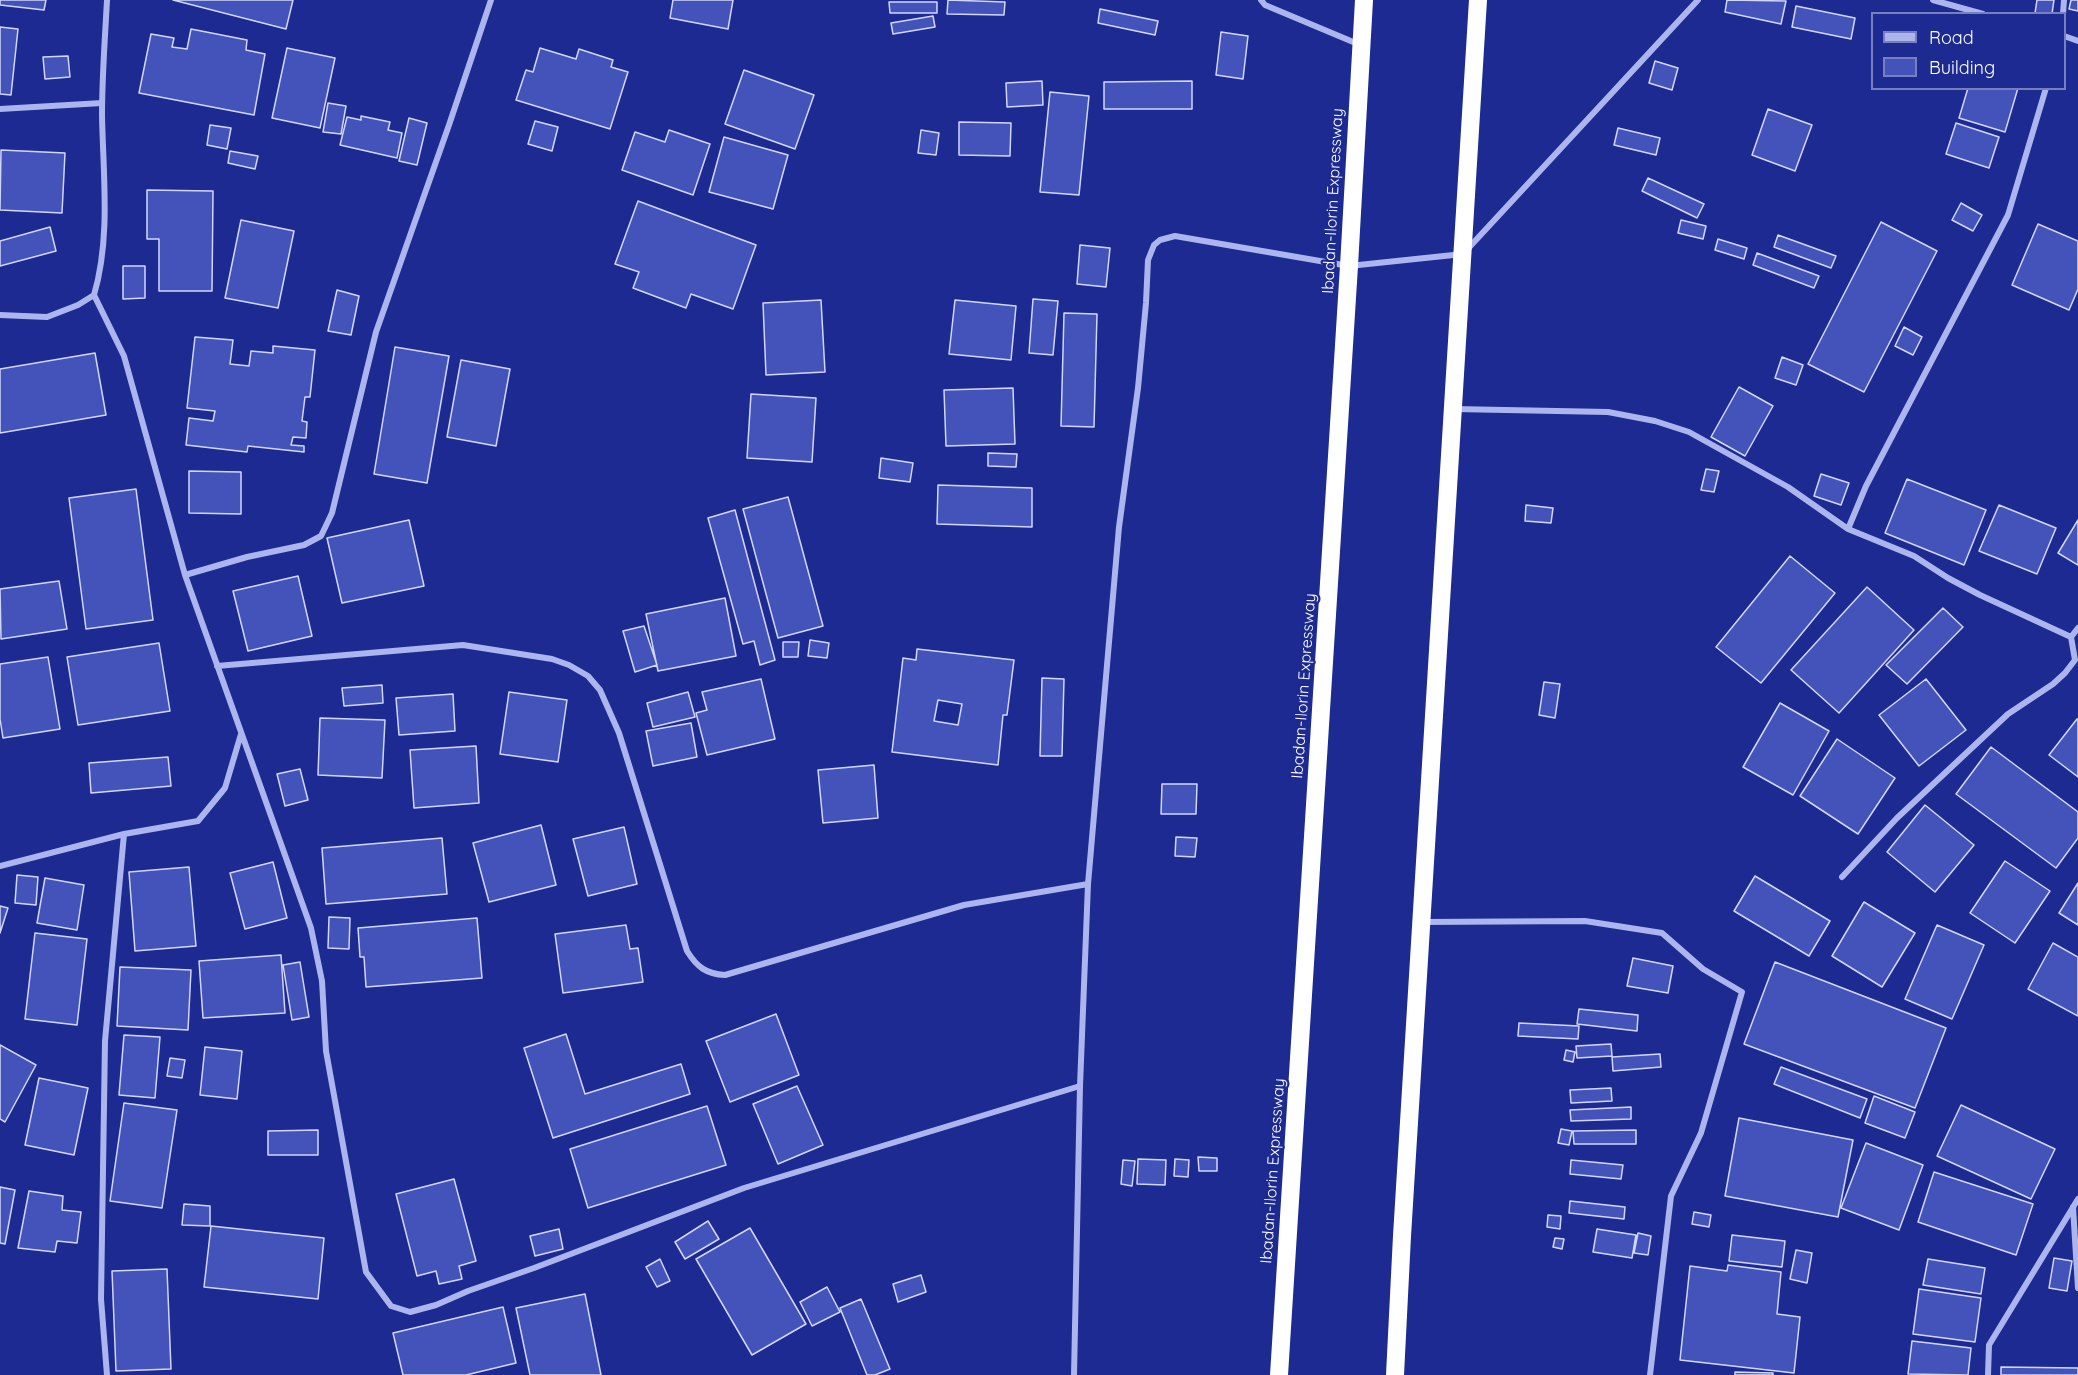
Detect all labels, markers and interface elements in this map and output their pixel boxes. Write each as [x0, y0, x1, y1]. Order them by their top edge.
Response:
legend [1871, 12, 2066, 90]
text: Road [1929, 26, 1974, 49]
text: Building [1929, 56, 1995, 79]
street label: Ibadan-Ilorin Expressway [1319, 108, 1347, 294]
street label: Ibadan-Ilorin Expressway [1288, 593, 1320, 779]
street label: Ibadan-Ilorin Expressway [1257, 1078, 1289, 1264]

